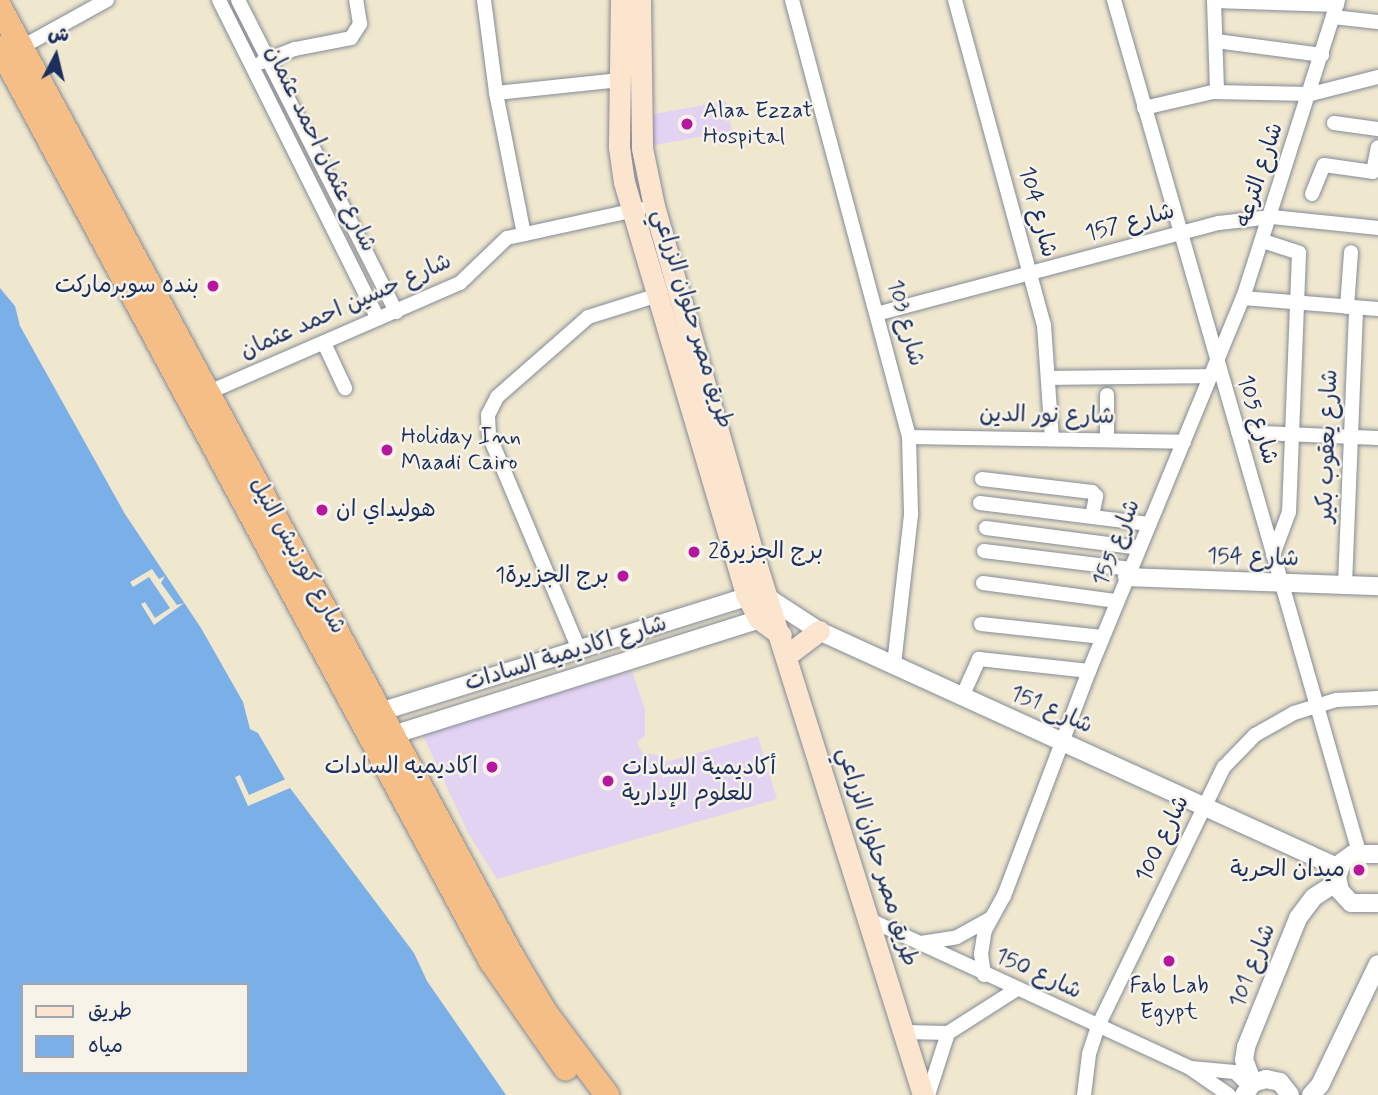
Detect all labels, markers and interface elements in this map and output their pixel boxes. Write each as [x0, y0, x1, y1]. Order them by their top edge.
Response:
north arrow [21, 21, 91, 91]
text: ش [47, 21, 71, 48]
street label: شارع عثمان احمد عثمان [258, 41, 382, 257]
place label: Alaa Ezzat Hospital [703, 97, 813, 151]
marker: Alaa Ezzat Hospital [677, 114, 697, 134]
street label: شارع الترعه [1230, 119, 1290, 231]
street label: شارع 104 [1012, 164, 1062, 260]
street label: شارع 157 [1082, 198, 1178, 248]
street label: طريق مصر حلوان الزراعي [646, 206, 738, 432]
street label: شارع حسين احمد عثمان [236, 248, 456, 366]
place label: بنده سوبرماركت [55, 272, 199, 300]
street label: شارع 103 [880, 277, 930, 369]
marker: بنده سوبرماركت [205, 278, 221, 294]
street label: شارع يعقوب بكير [1312, 369, 1344, 523]
street label: شارع 105 [1230, 372, 1284, 468]
street label: شارع نور الدين [979, 401, 1115, 431]
place label: Holiday Inn Maadi Cairo [401, 423, 519, 477]
marker: Holiday Inn Maadi Cairo [379, 442, 395, 458]
street label: شارع كورنيش النيل [243, 473, 351, 639]
street label: شارع 155 [1087, 495, 1147, 591]
place label: هوليداي ان [336, 496, 436, 524]
marker: هوليداي ان [314, 502, 330, 518]
place label: برج الجزيرة2 [708, 538, 823, 566]
street label: شارع 154 [1207, 543, 1299, 573]
marker: برج الجزيرة2 [686, 544, 702, 560]
place label: برج الجزيرة1 [495, 562, 609, 590]
marker: برج الجزيرة1 [615, 568, 631, 584]
street label: شارع اكاديمية السادات [462, 610, 670, 698]
street label: شارع 151 [1005, 680, 1097, 740]
street label: طريق مصر حلوان الزراعي [831, 744, 923, 970]
place label: اكاديميه السادات [325, 753, 478, 781]
place label: أكاديمية السادات للعلوم الإدارية [622, 754, 776, 808]
marker: اكاديميه السادات [484, 759, 500, 775]
marker: أكاديمية السادات للعلوم الإدارية [600, 773, 616, 789]
street label: شارع 100 [1130, 791, 1196, 887]
place label: ميدان الحرية [1230, 856, 1345, 884]
marker: ميدان الحرية [1351, 862, 1367, 878]
street label: شارع 101 [1224, 920, 1282, 1012]
street label: شارع 150 [990, 942, 1086, 1006]
marker: Fab Lab Egypt [1161, 953, 1177, 969]
place label: Fab Lab Egypt [1128, 972, 1210, 1026]
legend [21, 983, 248, 1074]
text: طريق [88, 997, 132, 1025]
text: مياه [88, 1032, 123, 1060]

